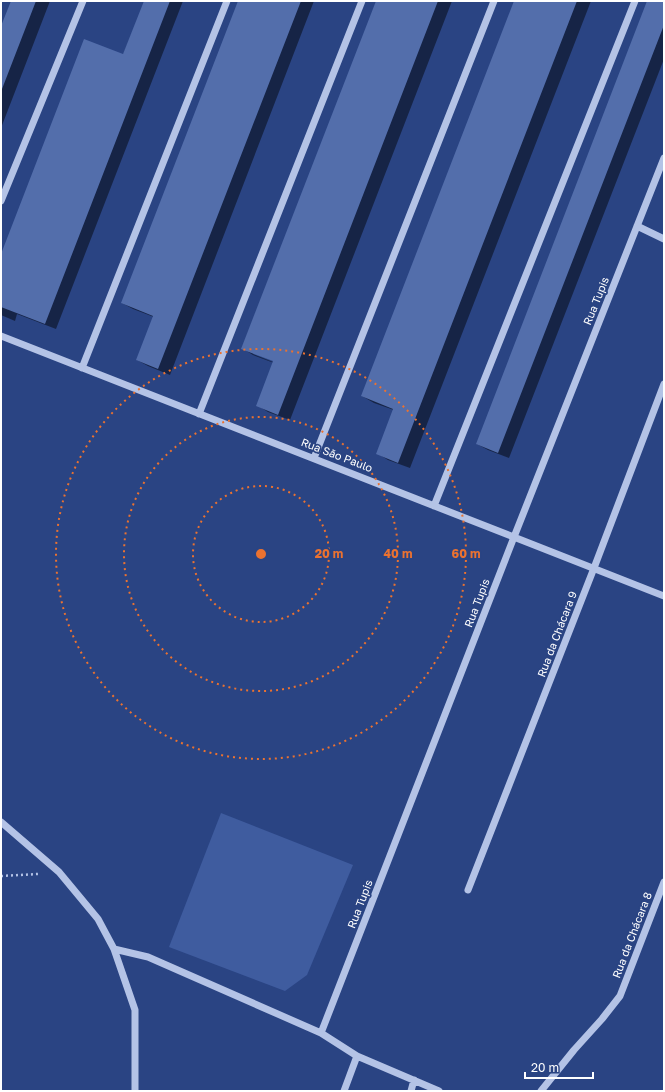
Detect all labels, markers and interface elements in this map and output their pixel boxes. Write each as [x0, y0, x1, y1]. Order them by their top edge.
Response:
street label: Rua Tupis [580, 275, 611, 327]
street label: Rua São Paulo [300, 435, 375, 474]
text: 20 m [315, 546, 343, 561]
text: 40 m [384, 546, 412, 561]
text: 60 m [452, 546, 480, 561]
centre of rings [254, 547, 268, 561]
street label: Rua Tupis [461, 577, 492, 629]
street label: Rua da Chácara 9 [534, 589, 579, 679]
street label: Rua Tupis [344, 878, 375, 930]
street label: Rua da Chácara 8 [609, 890, 654, 980]
scale bar [525, 1054, 593, 1080]
text: 20 m [531, 1060, 559, 1075]

